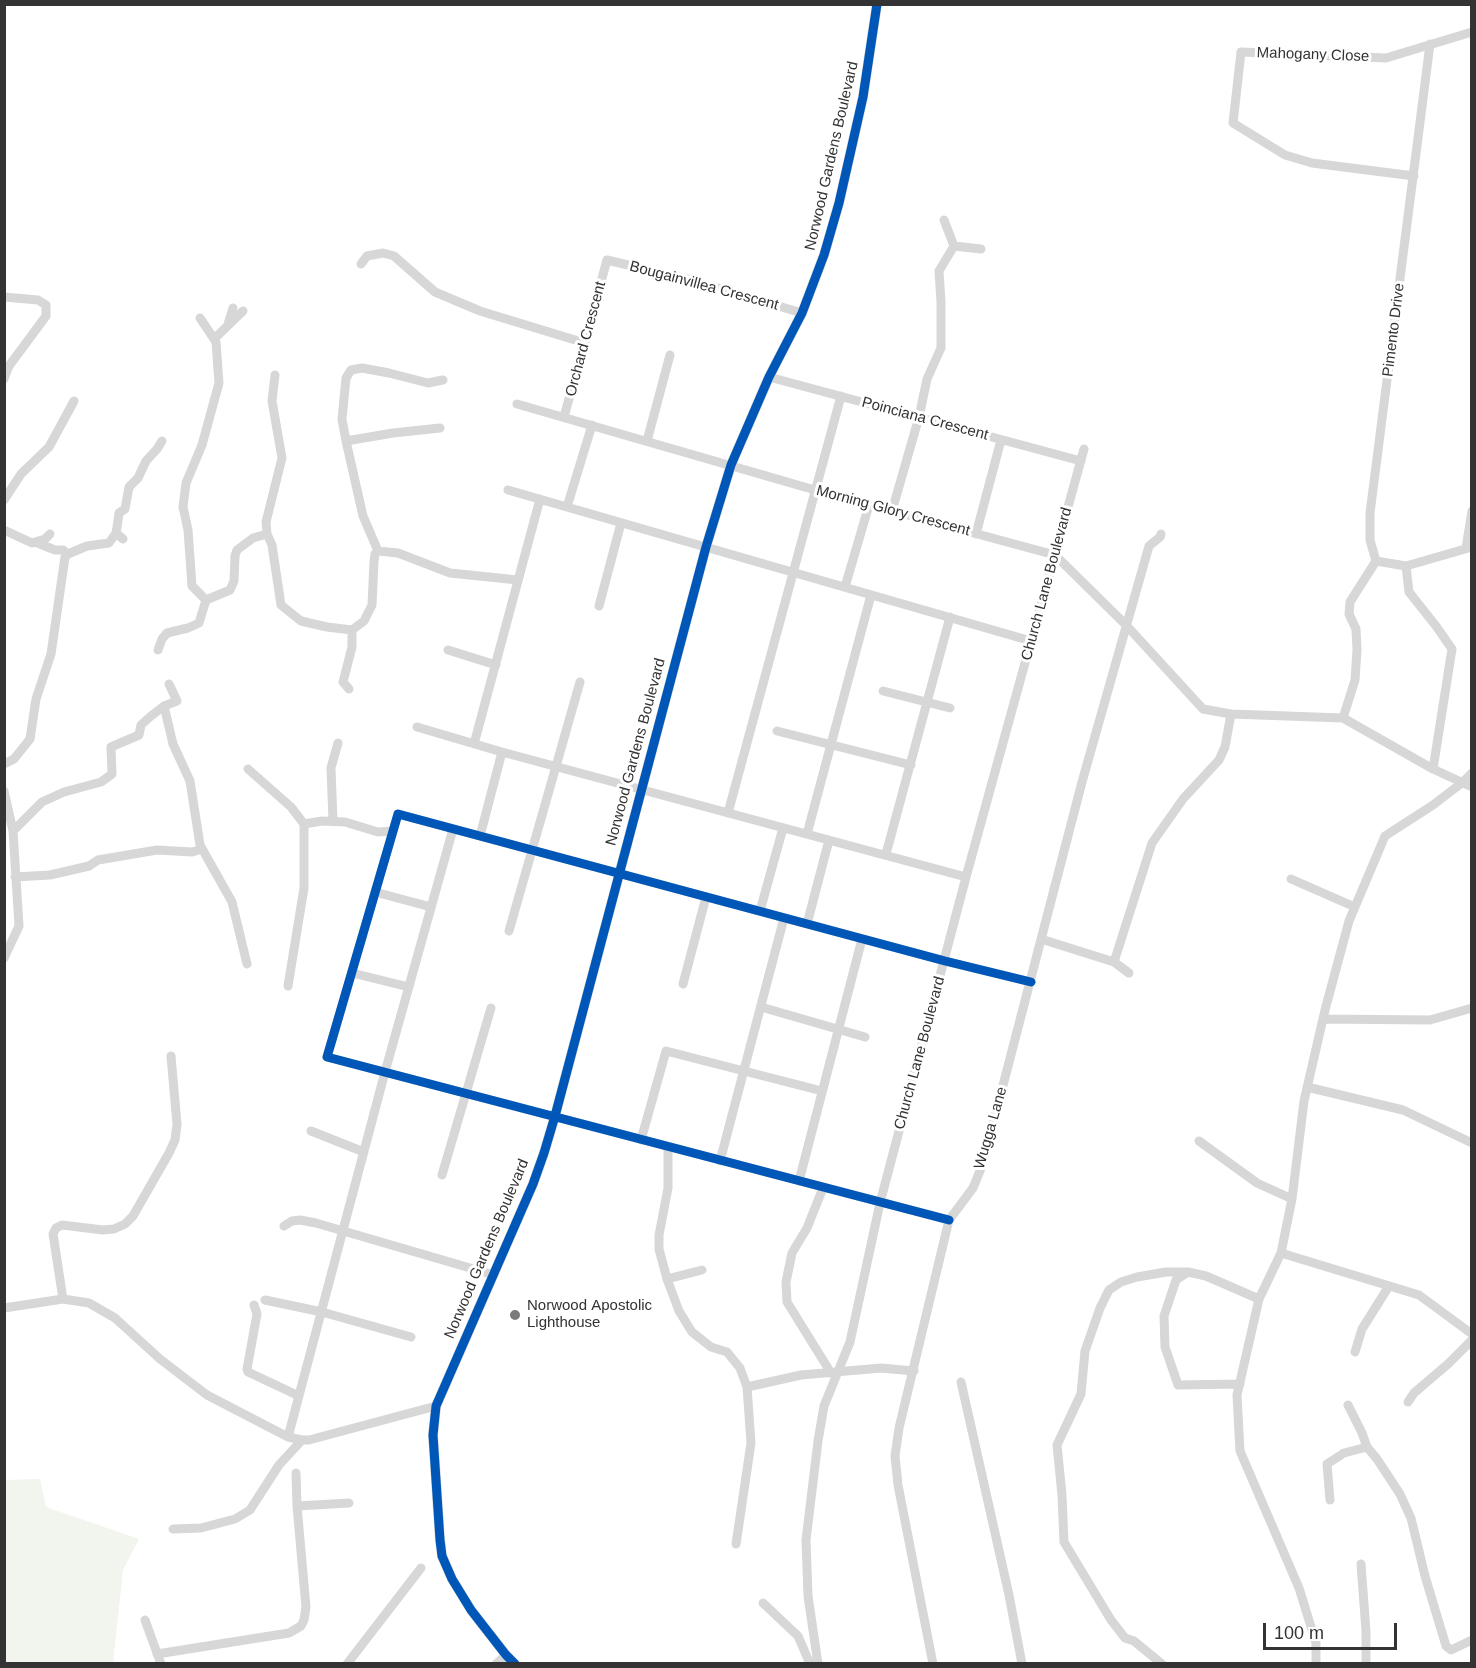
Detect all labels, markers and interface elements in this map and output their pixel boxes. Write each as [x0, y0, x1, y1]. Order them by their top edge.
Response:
street label: Mahogany Close [1256, 44, 1370, 66]
street label: Norwood Gardens Boulevard [801, 60, 863, 252]
street label: Bougainvillea Crescent [628, 257, 780, 315]
street label: Orchard Crescent [562, 280, 610, 398]
street label: Pimento Drive [1379, 282, 1409, 378]
street label: Poinciana Crescent [860, 393, 990, 445]
street label: Morning Glory Crescent [814, 482, 972, 540]
street label: Church Lane Boulevard [1018, 506, 1076, 662]
street label: Norwood Gardens Boulevard [602, 656, 670, 848]
street label: Church Lane Boulevard [891, 975, 949, 1131]
street label: Wugga Lane [971, 1085, 1011, 1171]
street label: Norwood Gardens Boulevard [441, 1156, 533, 1342]
place label: Norwood Apostolic Lighthouse [527, 1297, 652, 1332]
marker: Norwood Apostolic Lighthouse [508, 1308, 522, 1322]
scale bar [1266, 1611, 1400, 1649]
text: 100 m [1274, 1623, 1324, 1643]

